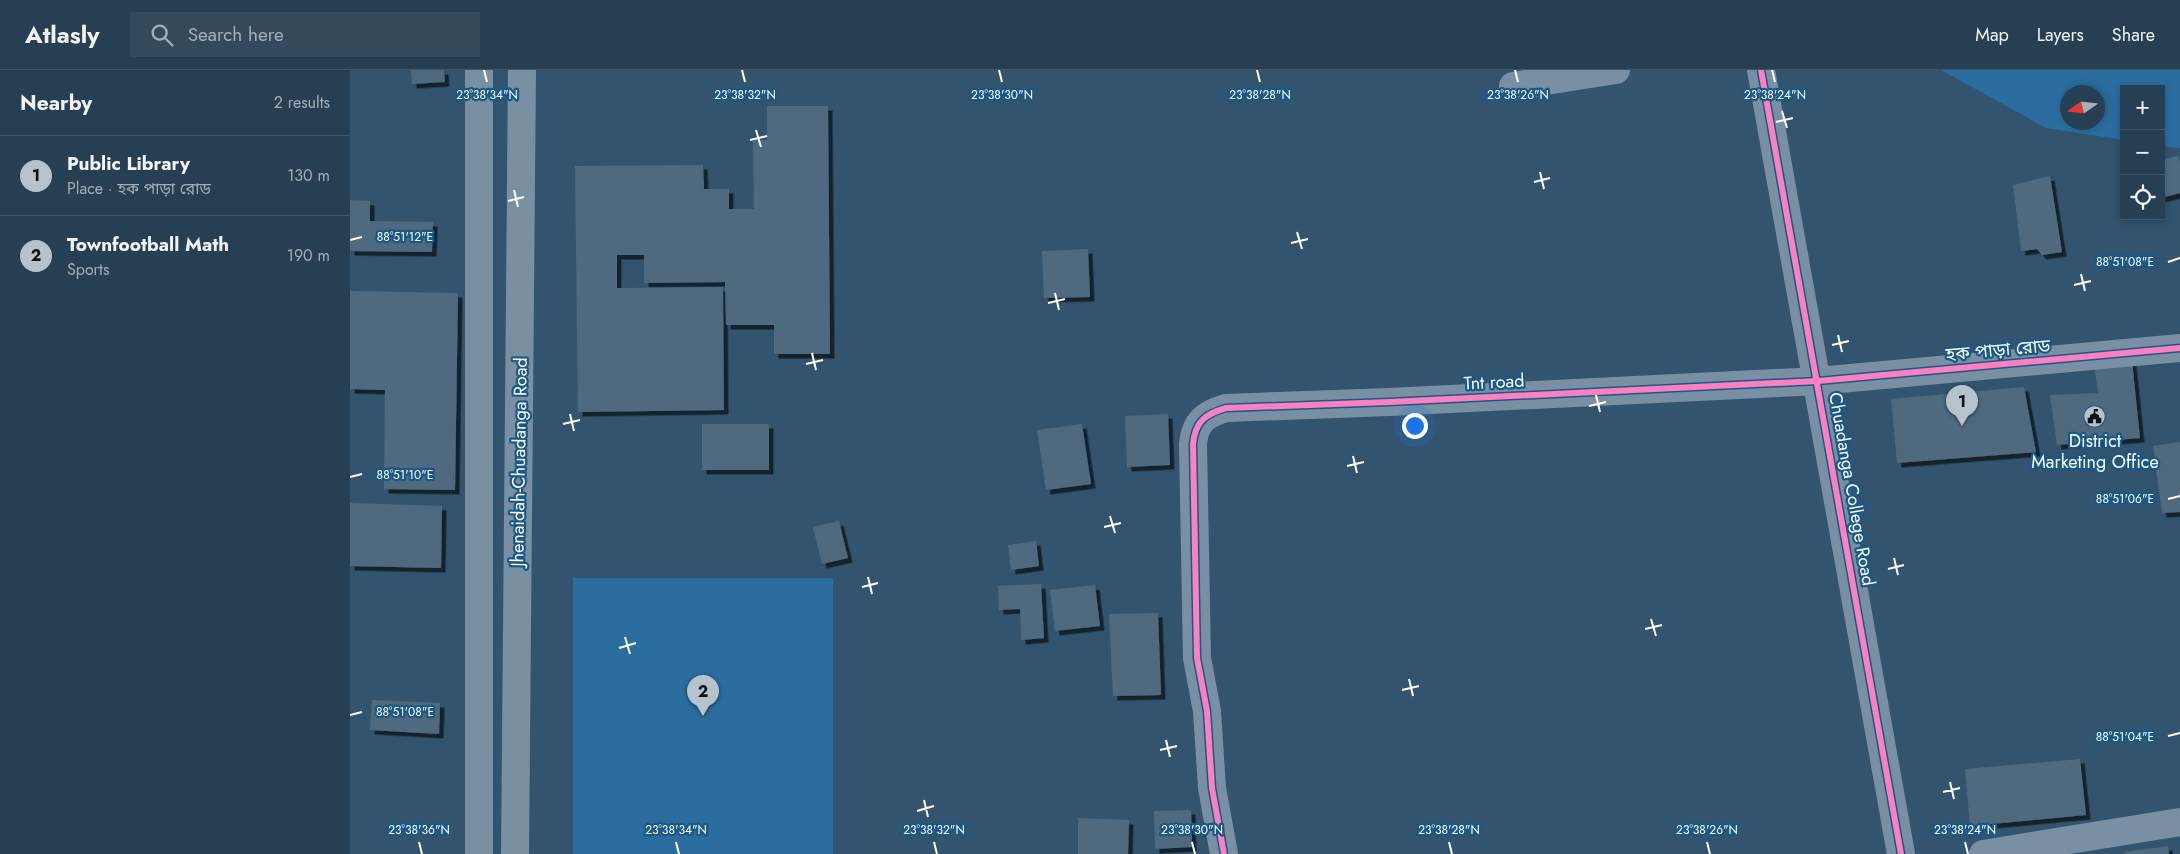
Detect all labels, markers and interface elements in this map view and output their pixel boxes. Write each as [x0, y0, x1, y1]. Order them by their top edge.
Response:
search box [130, 12, 480, 57]
text: Atlasly [25, 17, 100, 52]
icon: search [148, 21, 176, 49]
text: Search here [188, 21, 284, 48]
text: Map [1975, 22, 2009, 48]
text: Layers [2037, 22, 2084, 48]
text: Share [2112, 22, 2155, 48]
north arrow [2060, 85, 2105, 130]
map controls [2120, 85, 2165, 220]
button: + [2120, 85, 2165, 130]
text: 23°38'34"N [456, 86, 518, 104]
text: 23°38'32"N [714, 86, 776, 104]
text: 23°38'30"N [971, 86, 1033, 104]
text: 23°38'28"N [1229, 86, 1291, 104]
text: 23°38'26"N [1487, 86, 1549, 104]
text: 23°38'24"N [1744, 86, 1806, 104]
text: Nearby [20, 88, 92, 118]
text: 2 results [274, 91, 330, 114]
button: − [2120, 130, 2165, 175]
text: Public Library [67, 150, 190, 177]
text: 1 [32, 164, 40, 187]
text: 130 m [287, 164, 330, 187]
button: locate [2120, 175, 2165, 220]
text: Place · হক পাড়া রোড [67, 177, 211, 200]
text: 88°51'12"E [377, 228, 433, 246]
text: Townfootball Math [67, 231, 229, 258]
text: 2 [31, 244, 41, 267]
text: 190 m [287, 244, 330, 267]
text: 88°51'08"E [2096, 253, 2154, 271]
text: Sports [67, 258, 109, 281]
street label: হক পাড়া রোড [1944, 332, 2052, 368]
street label: Jhenaidah-Chuadanga Road [504, 357, 534, 569]
street label: Tnt road [1463, 367, 1525, 397]
pin: 1 [1946, 385, 1978, 426]
street label: Chuadanga College Road [1822, 390, 1882, 588]
public building icon: District Marketing Office [2083, 404, 2107, 428]
your location [1402, 413, 1428, 439]
place label: District Marketing Office [2031, 428, 2159, 475]
text: 88°51'10"E [377, 466, 433, 484]
text: 88°51'06"E [2096, 490, 2154, 508]
pin: 2 [687, 675, 719, 716]
text: 88°51'08"E [376, 703, 434, 721]
text: 88°51'04"E [2096, 728, 2154, 746]
text: 23°38'36"N [388, 821, 450, 839]
text: 23°38'34"N [645, 821, 707, 839]
text: 23°38'32"N [903, 821, 965, 839]
text: 23°38'30"N [1161, 821, 1223, 839]
text: 23°38'28"N [1418, 821, 1480, 839]
text: 23°38'26"N [1676, 821, 1738, 839]
text: 23°38'24"N [1934, 821, 1996, 839]

